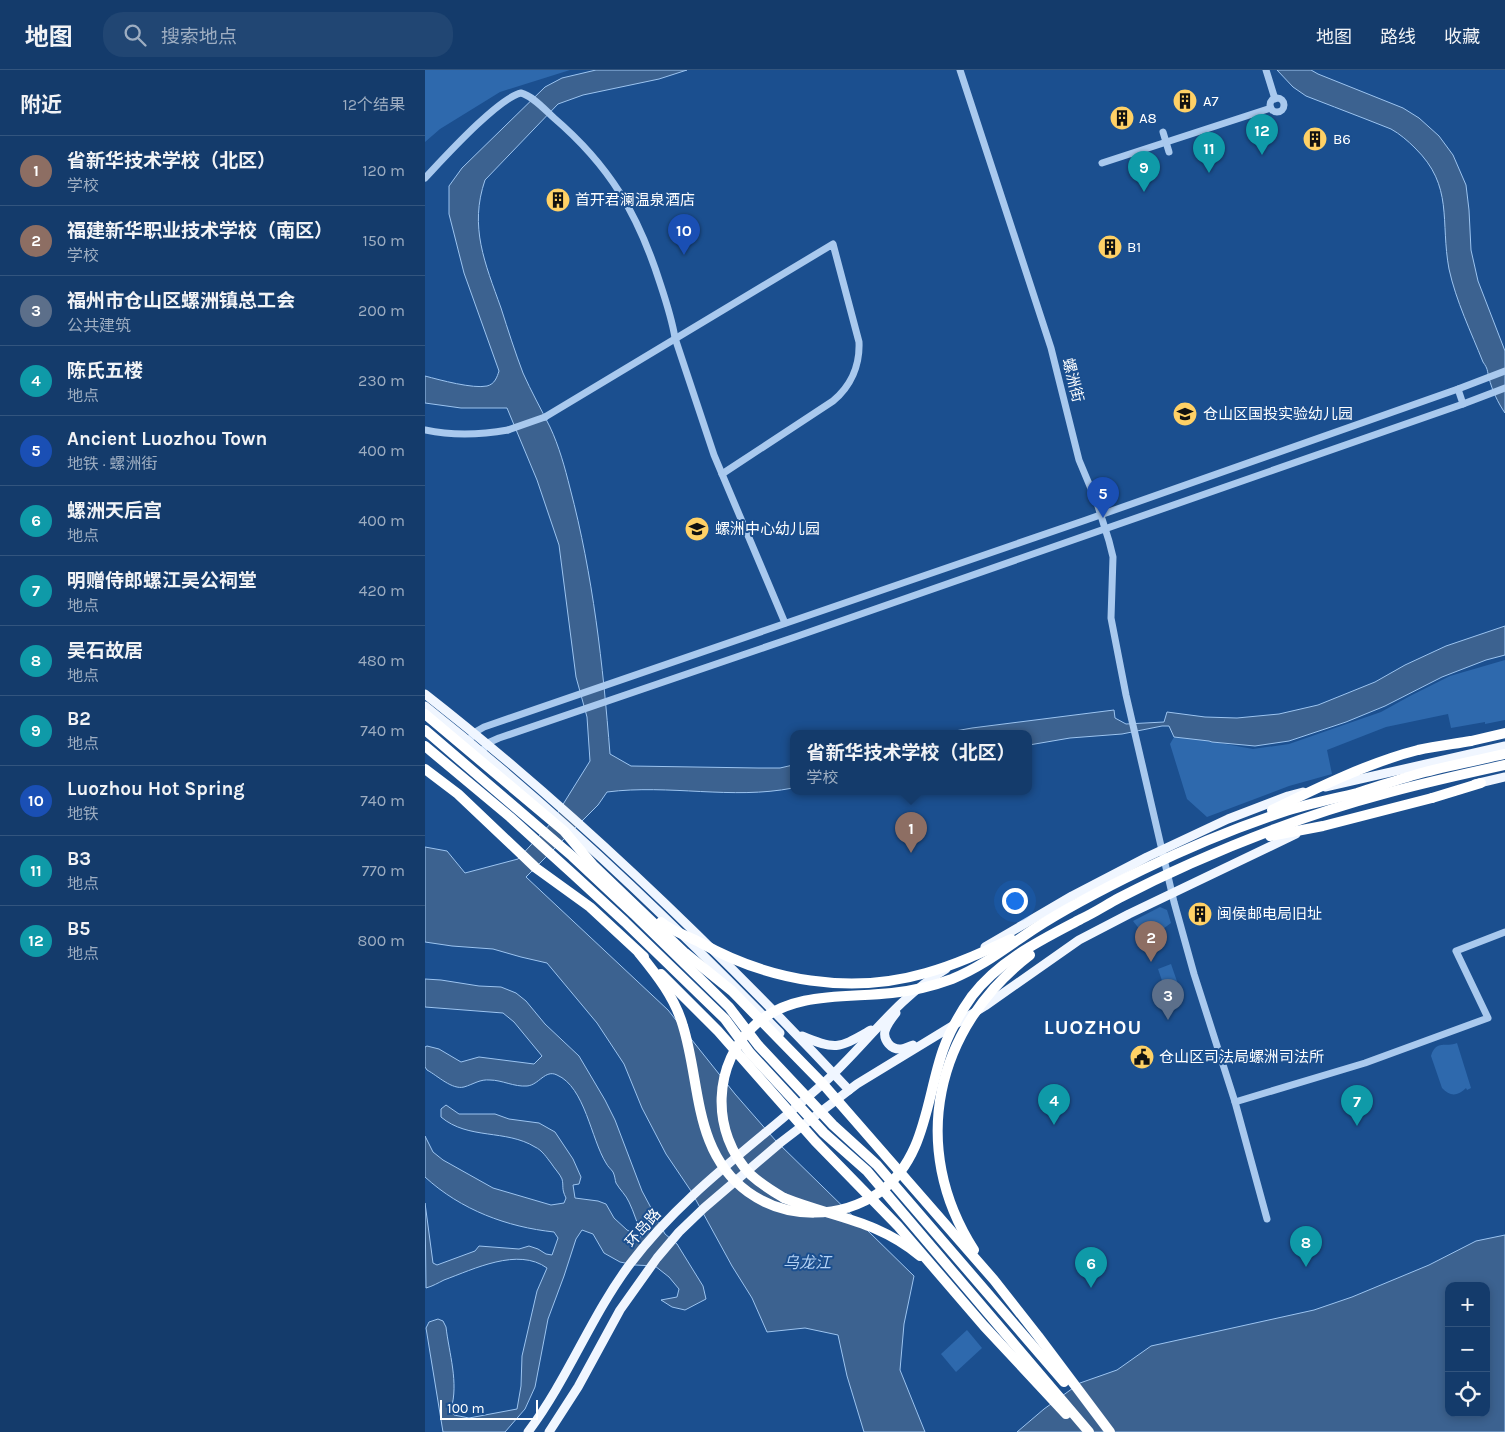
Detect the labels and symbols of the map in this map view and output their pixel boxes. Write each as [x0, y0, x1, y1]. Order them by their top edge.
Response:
building icon: A7 [1172, 88, 1198, 114]
place label: A7 [1203, 92, 1219, 110]
building icon: A8 [1109, 105, 1135, 131]
place label: A8 [1139, 109, 1157, 127]
pin: 12 [1246, 114, 1278, 155]
building icon: B6 [1302, 126, 1328, 152]
place label: B6 [1333, 130, 1351, 148]
pin: 11 [1193, 132, 1225, 173]
pin: 9 [1128, 151, 1160, 192]
building icon: 首开君澜温泉酒店 [545, 187, 571, 213]
place label: 首开君澜温泉酒店 [575, 191, 695, 209]
pin: 10 [668, 214, 700, 255]
building icon: B1 [1097, 234, 1123, 260]
place label: B1 [1127, 238, 1141, 256]
street label: 螺洲街 [1059, 356, 1087, 404]
school or university icon: 仓山区国投实验幼儿园 [1172, 401, 1198, 427]
place label: 仓山区国投实验幼儿园 [1203, 405, 1353, 423]
pin: 5 [1087, 477, 1119, 518]
school or university icon: 螺洲中心幼儿园 [684, 516, 710, 542]
place label: 螺洲中心幼儿园 [715, 520, 820, 538]
pin: 1 [895, 812, 927, 853]
your location [1002, 888, 1028, 914]
building icon: 闽侯邮电局旧址 [1187, 901, 1213, 927]
place label: 闽侯邮电局旧址 [1217, 905, 1322, 923]
pin: 2 [1135, 921, 1167, 962]
pin: 3 [1152, 979, 1184, 1020]
district label: LUOZHOU [1044, 1016, 1142, 1039]
public building icon: 仓山区司法局螺洲司法所 [1129, 1044, 1155, 1070]
place label: 仓山区司法局螺洲司法所 [1159, 1048, 1324, 1066]
pin: 4 [1038, 1084, 1070, 1125]
pin: 7 [1341, 1085, 1373, 1126]
street label: 环岛路 [621, 1205, 665, 1251]
pin: 8 [1290, 1226, 1322, 1267]
pin: 6 [1075, 1247, 1107, 1288]
water label: 乌龙江 [783, 1253, 833, 1272]
scale bar [440, 1397, 537, 1420]

